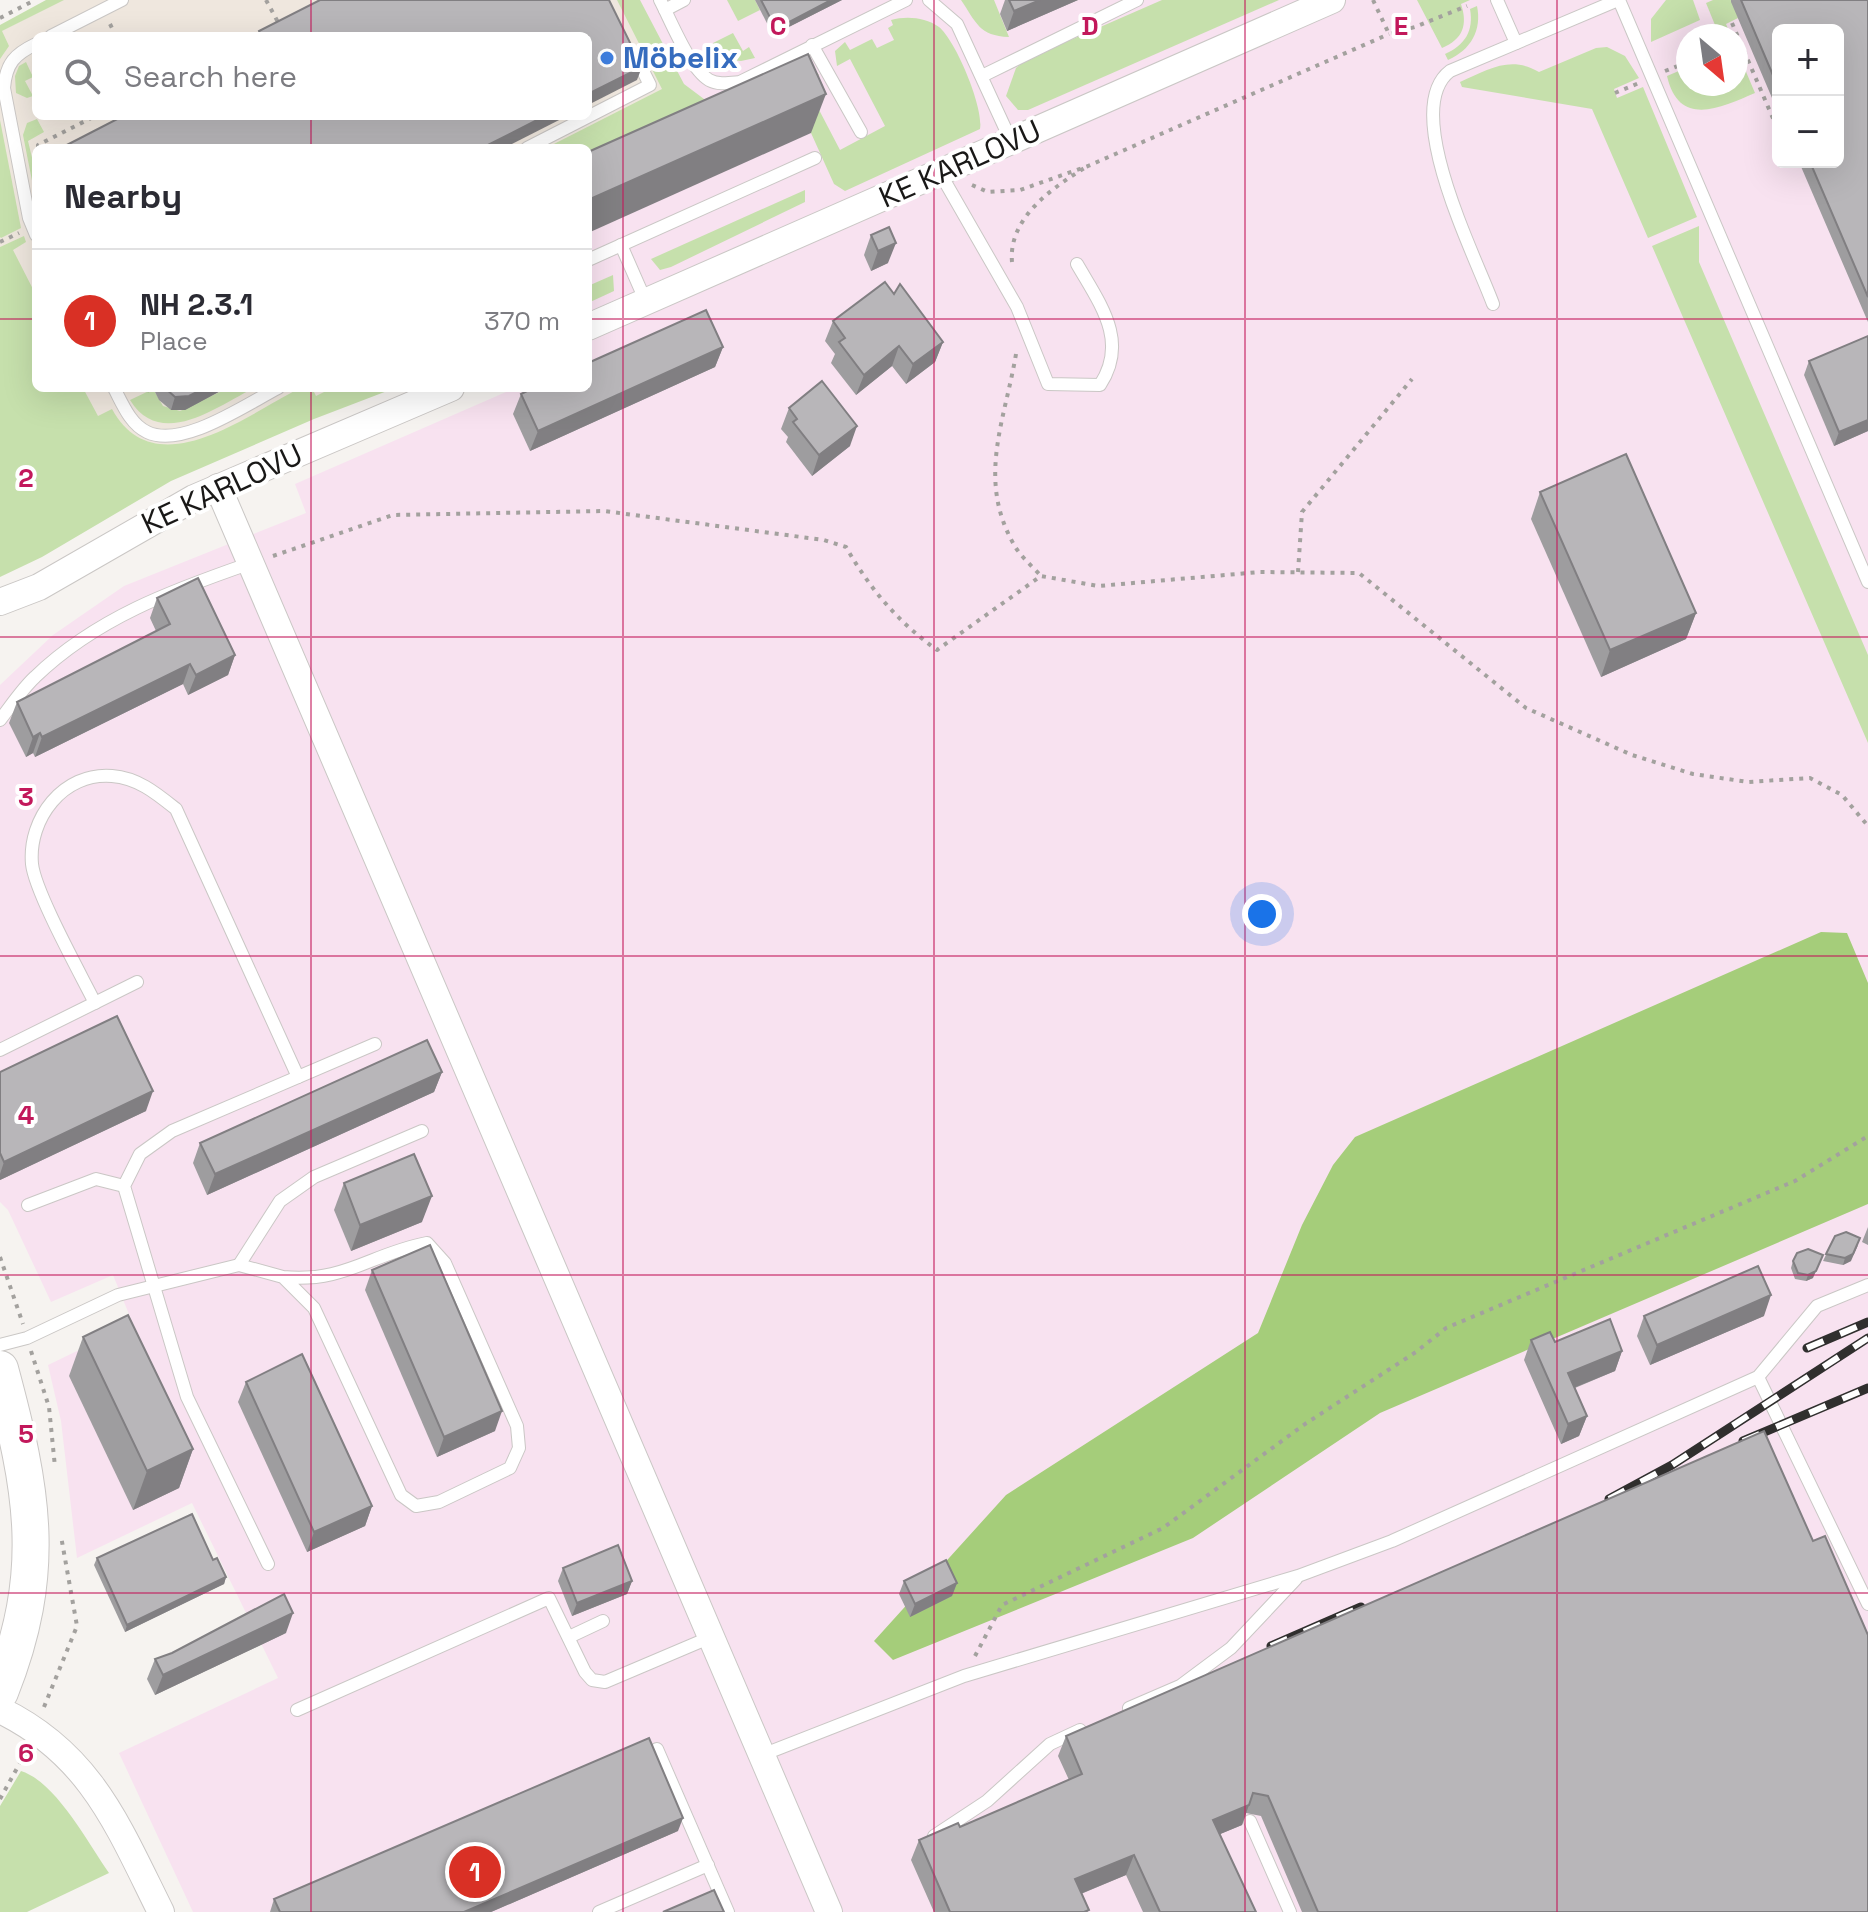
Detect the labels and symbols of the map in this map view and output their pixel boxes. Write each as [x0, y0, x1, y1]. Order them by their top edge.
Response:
text: C [770, 9, 786, 43]
text: D [1081, 9, 1099, 43]
text: E [1394, 9, 1408, 43]
north arrow [1676, 24, 1748, 96]
place label: Möbelix [623, 38, 738, 77]
marker: Möbelix [598, 49, 616, 67]
street label: KE KARLOVU [873, 111, 1047, 217]
street label: KE KARLOVU [135, 434, 308, 543]
text: 2 [18, 461, 34, 495]
text: 3 [18, 780, 34, 814]
your location [1242, 894, 1282, 934]
text: 4 [18, 1098, 34, 1132]
text: 5 [18, 1417, 34, 1451]
text: 6 [18, 1736, 34, 1770]
pin: 1 [449, 1842, 501, 1902]

